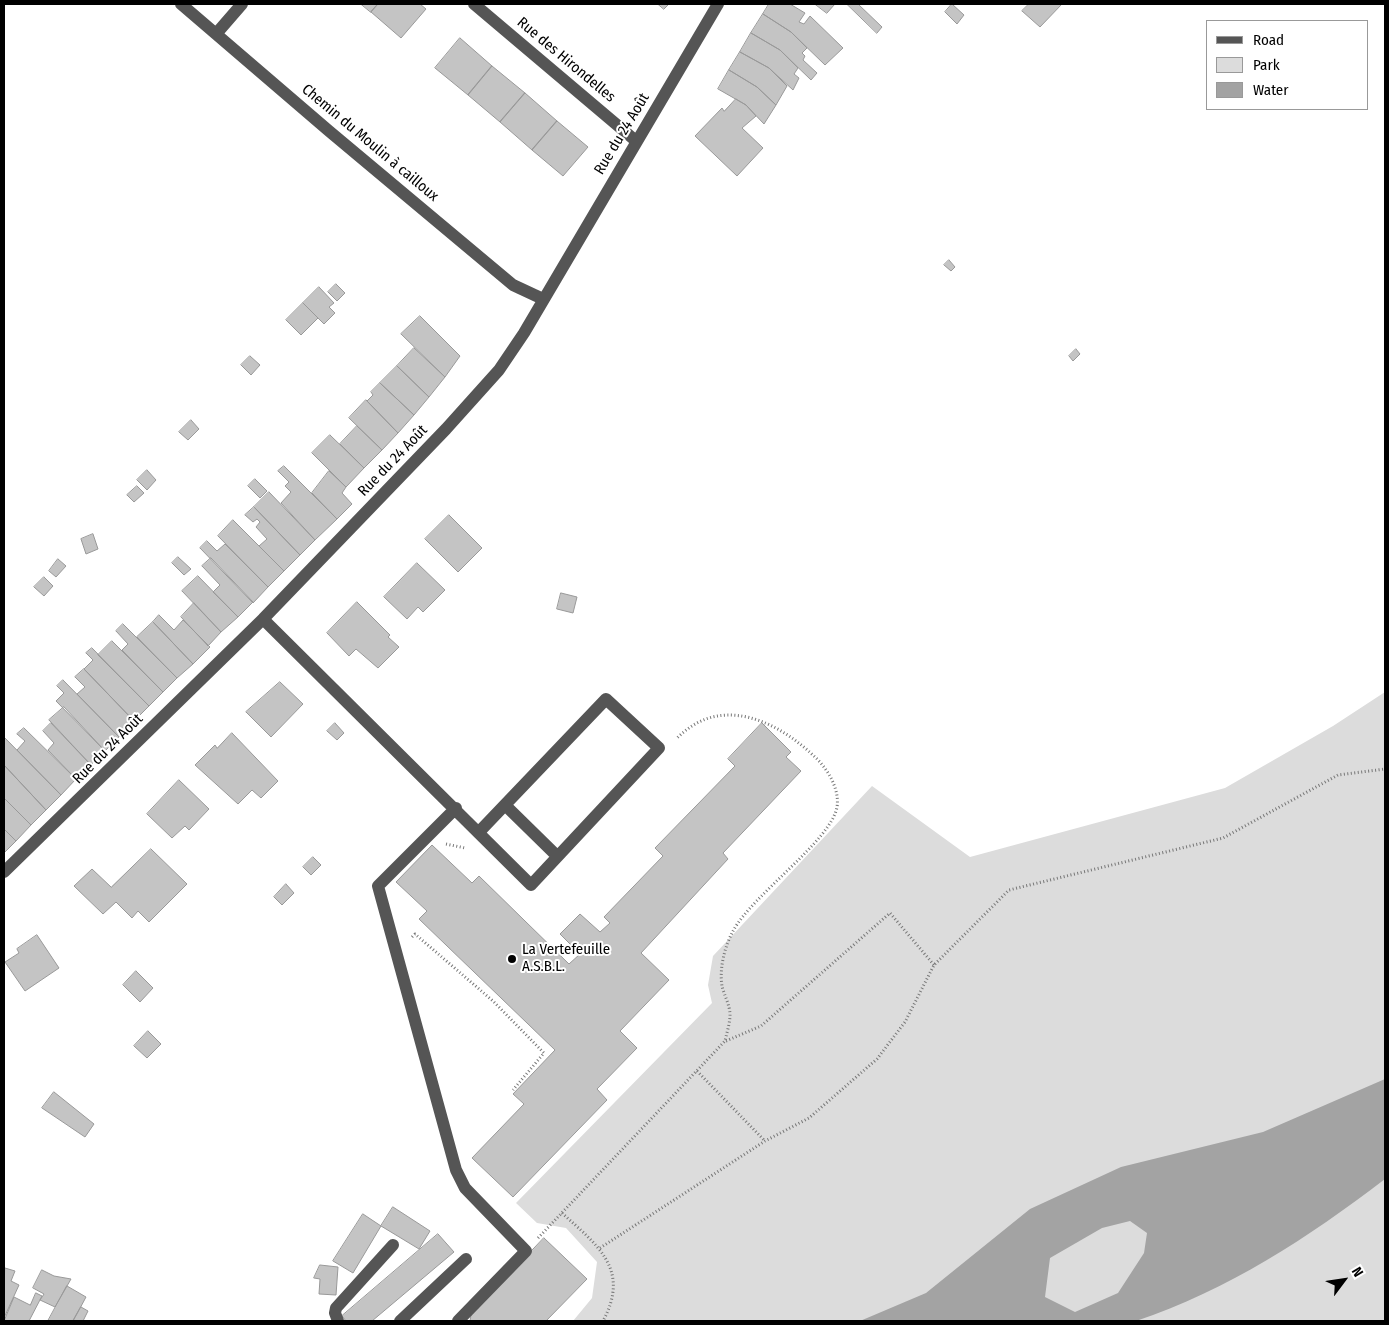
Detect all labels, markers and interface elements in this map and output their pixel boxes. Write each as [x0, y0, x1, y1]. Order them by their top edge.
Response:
street label: Rue des Hirondelles [513, 14, 619, 106]
legend [1206, 20, 1369, 110]
text: Road [1253, 31, 1284, 49]
text: Park [1253, 56, 1280, 74]
street label: Chemin du Moulin à cailloux [298, 81, 442, 205]
text: Water [1253, 81, 1288, 99]
street label: Rue du 24 Août [591, 90, 653, 178]
street label: Rue du 24 Août [355, 422, 431, 500]
street label: Rue du 24 Août [69, 710, 147, 788]
place label: La Vertefeuille A.S.B.L. [522, 941, 610, 976]
marker: La Vertefeuille A.S.B.L. [506, 953, 518, 965]
north arrow [1319, 1255, 1369, 1305]
text: N [1348, 1264, 1367, 1280]

